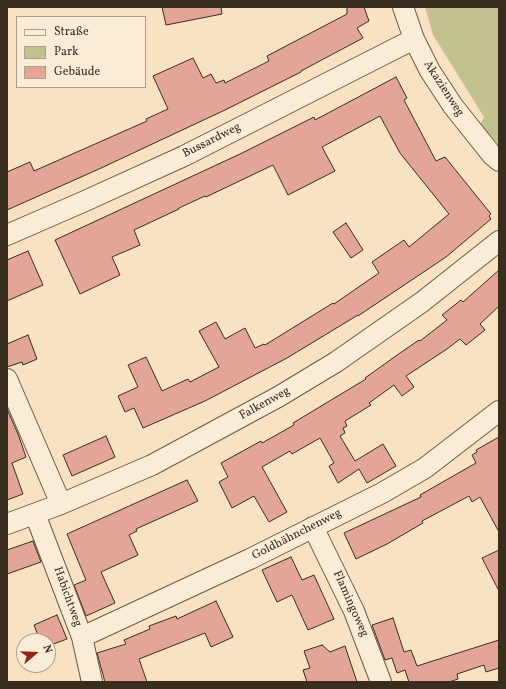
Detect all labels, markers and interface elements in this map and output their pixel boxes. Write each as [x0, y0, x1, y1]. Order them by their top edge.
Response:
legend [16, 16, 146, 88]
text: Straße [54, 24, 89, 40]
text: Park [54, 44, 79, 60]
street label: Akazienweg [420, 58, 466, 120]
text: Gebäude [54, 64, 100, 80]
street label: Bussardweg [181, 120, 243, 162]
street label: Falkenweg [237, 384, 293, 424]
street label: Goldhähnchenweg [250, 506, 344, 564]
street label: Habichtweg [50, 565, 84, 629]
street label: Flamingoweg [329, 569, 371, 639]
north arrow [16, 633, 56, 673]
text: N [38, 643, 55, 655]

